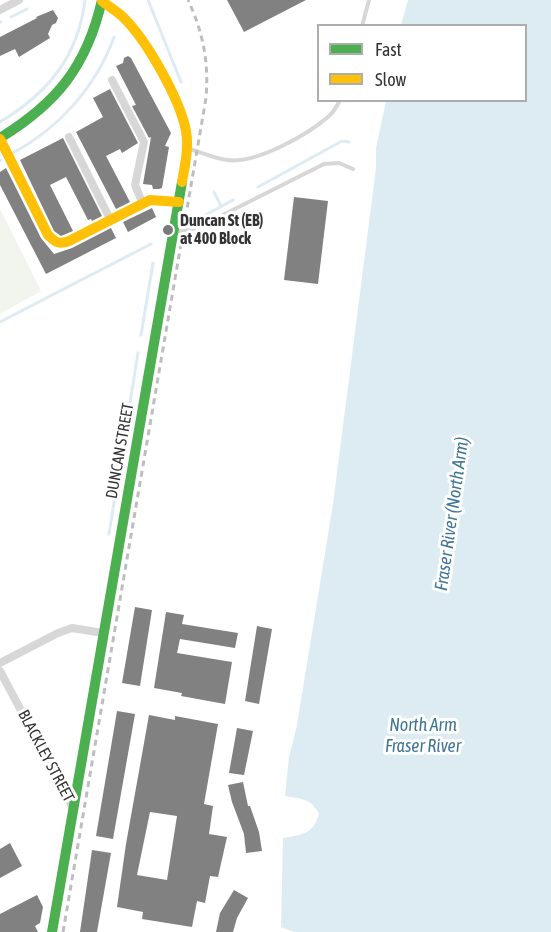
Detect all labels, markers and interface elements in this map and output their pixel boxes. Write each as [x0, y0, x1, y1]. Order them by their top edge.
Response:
legend [317, 24, 527, 102]
text: Fast [375, 39, 402, 60]
text: Slow [375, 69, 406, 90]
place label: Duncan St (EB) at 400 Block [180, 211, 263, 249]
marker: Duncan St (EB) at 400 Block [161, 223, 175, 237]
street label: DUNCAN STREET [102, 402, 138, 500]
water label: Fraser River (North Arm) [431, 436, 473, 592]
street label: BLACKLEY STREET [14, 707, 78, 805]
water label: North Arm Fraser River [385, 714, 461, 756]

